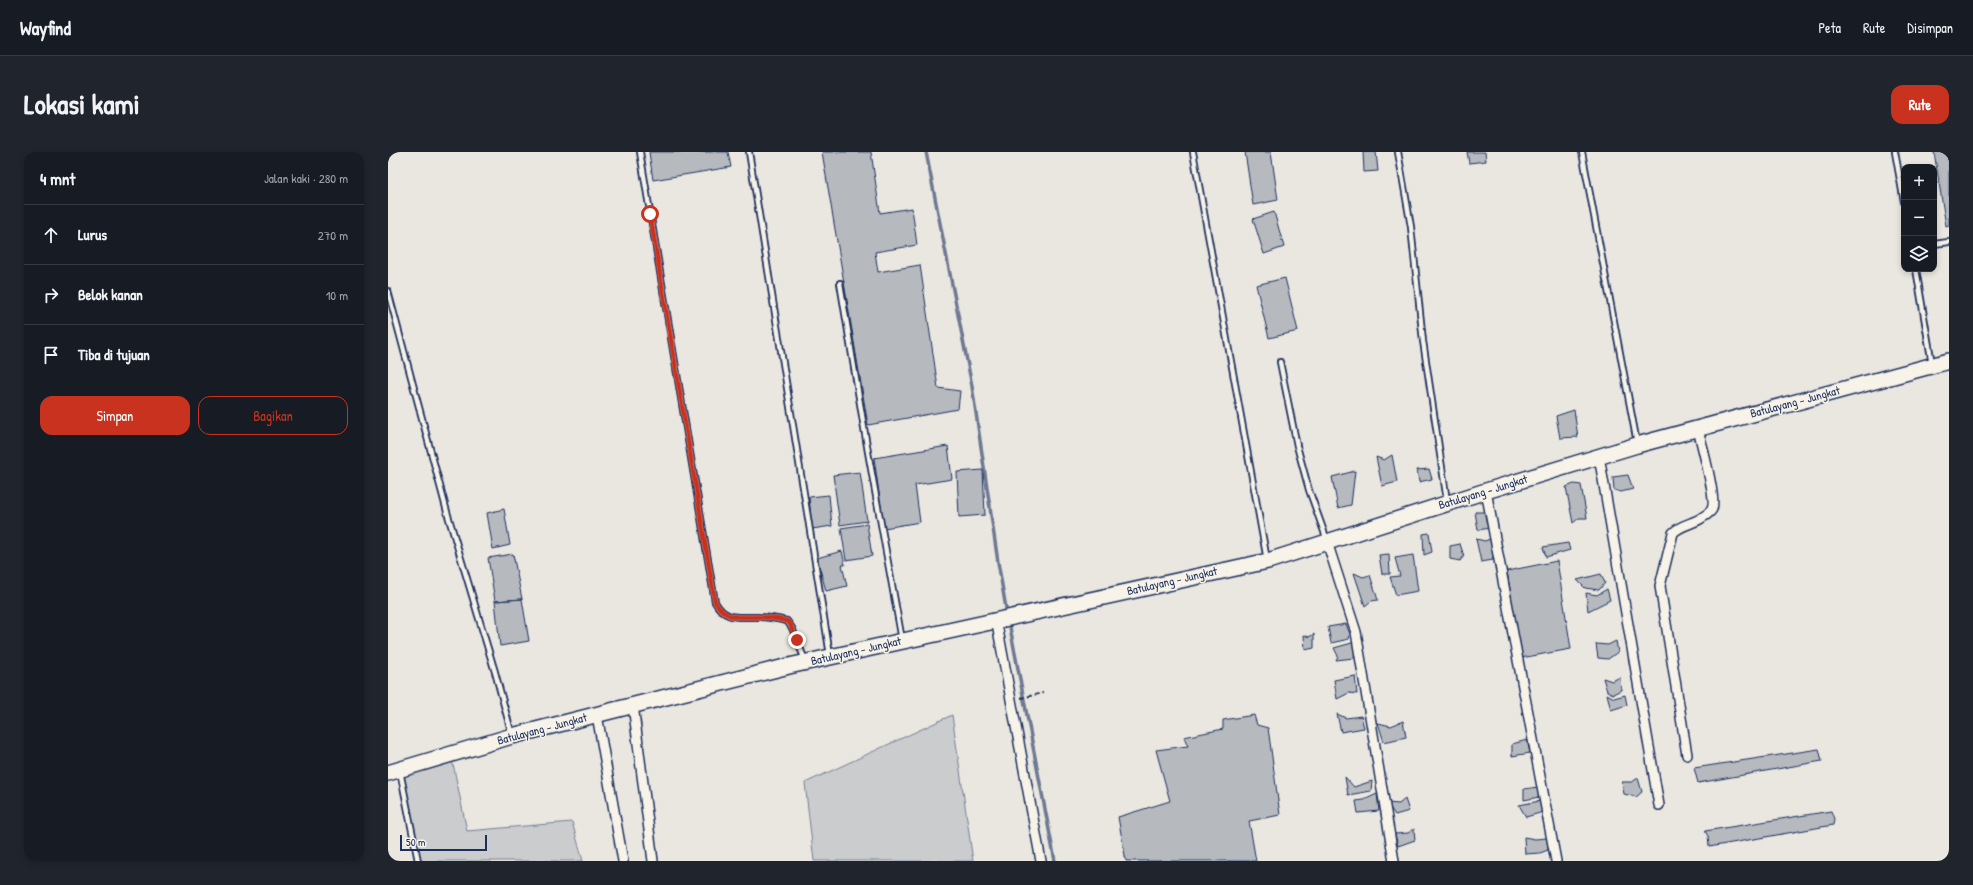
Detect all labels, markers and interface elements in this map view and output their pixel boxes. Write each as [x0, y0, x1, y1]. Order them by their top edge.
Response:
text: Wayfind [20, 15, 71, 41]
text: Peta [1818, 18, 1841, 37]
text: Rute [1863, 18, 1885, 37]
text: Disimpan [1907, 18, 1953, 37]
text: Lokasi kami [24, 85, 140, 123]
button: Rute [1891, 85, 1949, 124]
map controls [1901, 164, 1937, 272]
button: + [1901, 164, 1937, 200]
text: 4 mnt [40, 167, 75, 190]
text: Jalan kaki · 280 m [264, 169, 348, 187]
button: − [1901, 200, 1937, 236]
route start [641, 205, 659, 223]
icon: ahead [40, 224, 62, 246]
text: Lurus [78, 224, 107, 245]
text: 270 m [318, 226, 348, 244]
button: layers [1901, 236, 1937, 272]
icon: right [40, 284, 62, 306]
text: Belok kanan [78, 284, 143, 305]
text: 10 m [326, 286, 348, 304]
icon: arrive [40, 344, 62, 366]
text: Tiba di tujuan [78, 344, 150, 365]
street label: Batulayang - Jungkat [1748, 381, 1843, 422]
button: Simpan [40, 396, 190, 435]
button: Bagikan [198, 396, 348, 435]
street label: Batulayang - Jungkat [1436, 470, 1530, 513]
street label: Batulayang - Jungkat [1125, 562, 1220, 599]
route end [788, 631, 806, 649]
street label: Batulayang - Jungkat [809, 632, 904, 669]
street label: Batulayang - Jungkat [495, 708, 590, 749]
scale bar [400, 833, 487, 852]
text: 50 m [406, 835, 426, 849]

